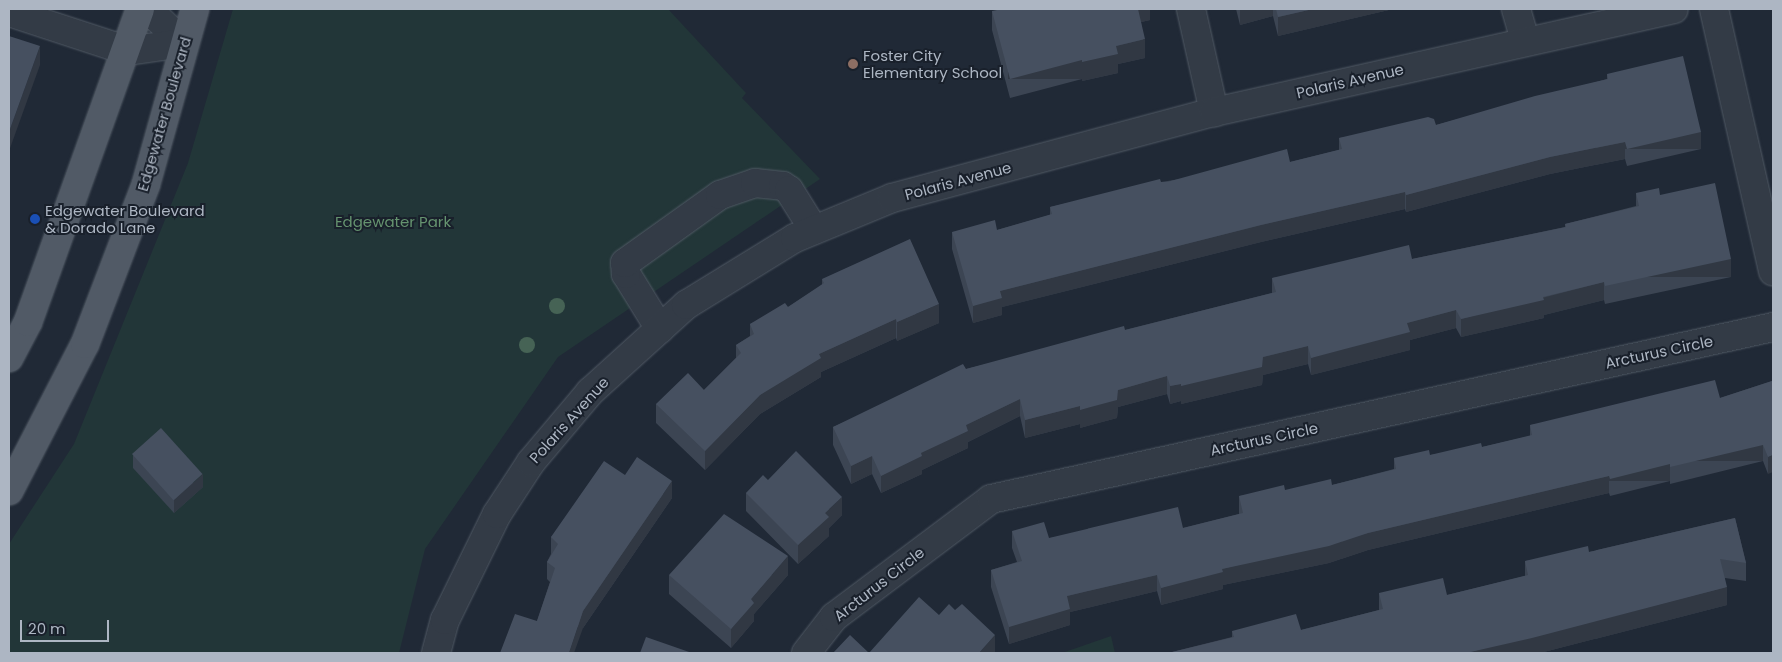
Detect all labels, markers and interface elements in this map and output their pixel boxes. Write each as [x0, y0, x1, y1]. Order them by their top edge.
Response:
street label: Edgewater Boulevard [133, 35, 195, 193]
place label: Foster City Elementary School [863, 46, 1002, 81]
marker: Foster City Elementary School [847, 58, 859, 70]
street label: Polaris Avenue [1295, 60, 1405, 102]
street label: Polaris Avenue [903, 158, 1013, 204]
place label: Edgewater Boulevard & Dorado Lane [45, 201, 205, 236]
marker: Edgewater Boulevard & Dorado Lane [29, 213, 41, 225]
park label: Edgewater Park [335, 213, 451, 231]
street label: Arcturus Circle [1603, 332, 1715, 372]
street label: Polaris Avenue [526, 373, 612, 467]
street label: Arcturus Circle [1208, 419, 1320, 459]
street label: Arcturus Circle [830, 543, 928, 625]
scale bar [22, 610, 111, 642]
text: 20 m [28, 618, 66, 639]

